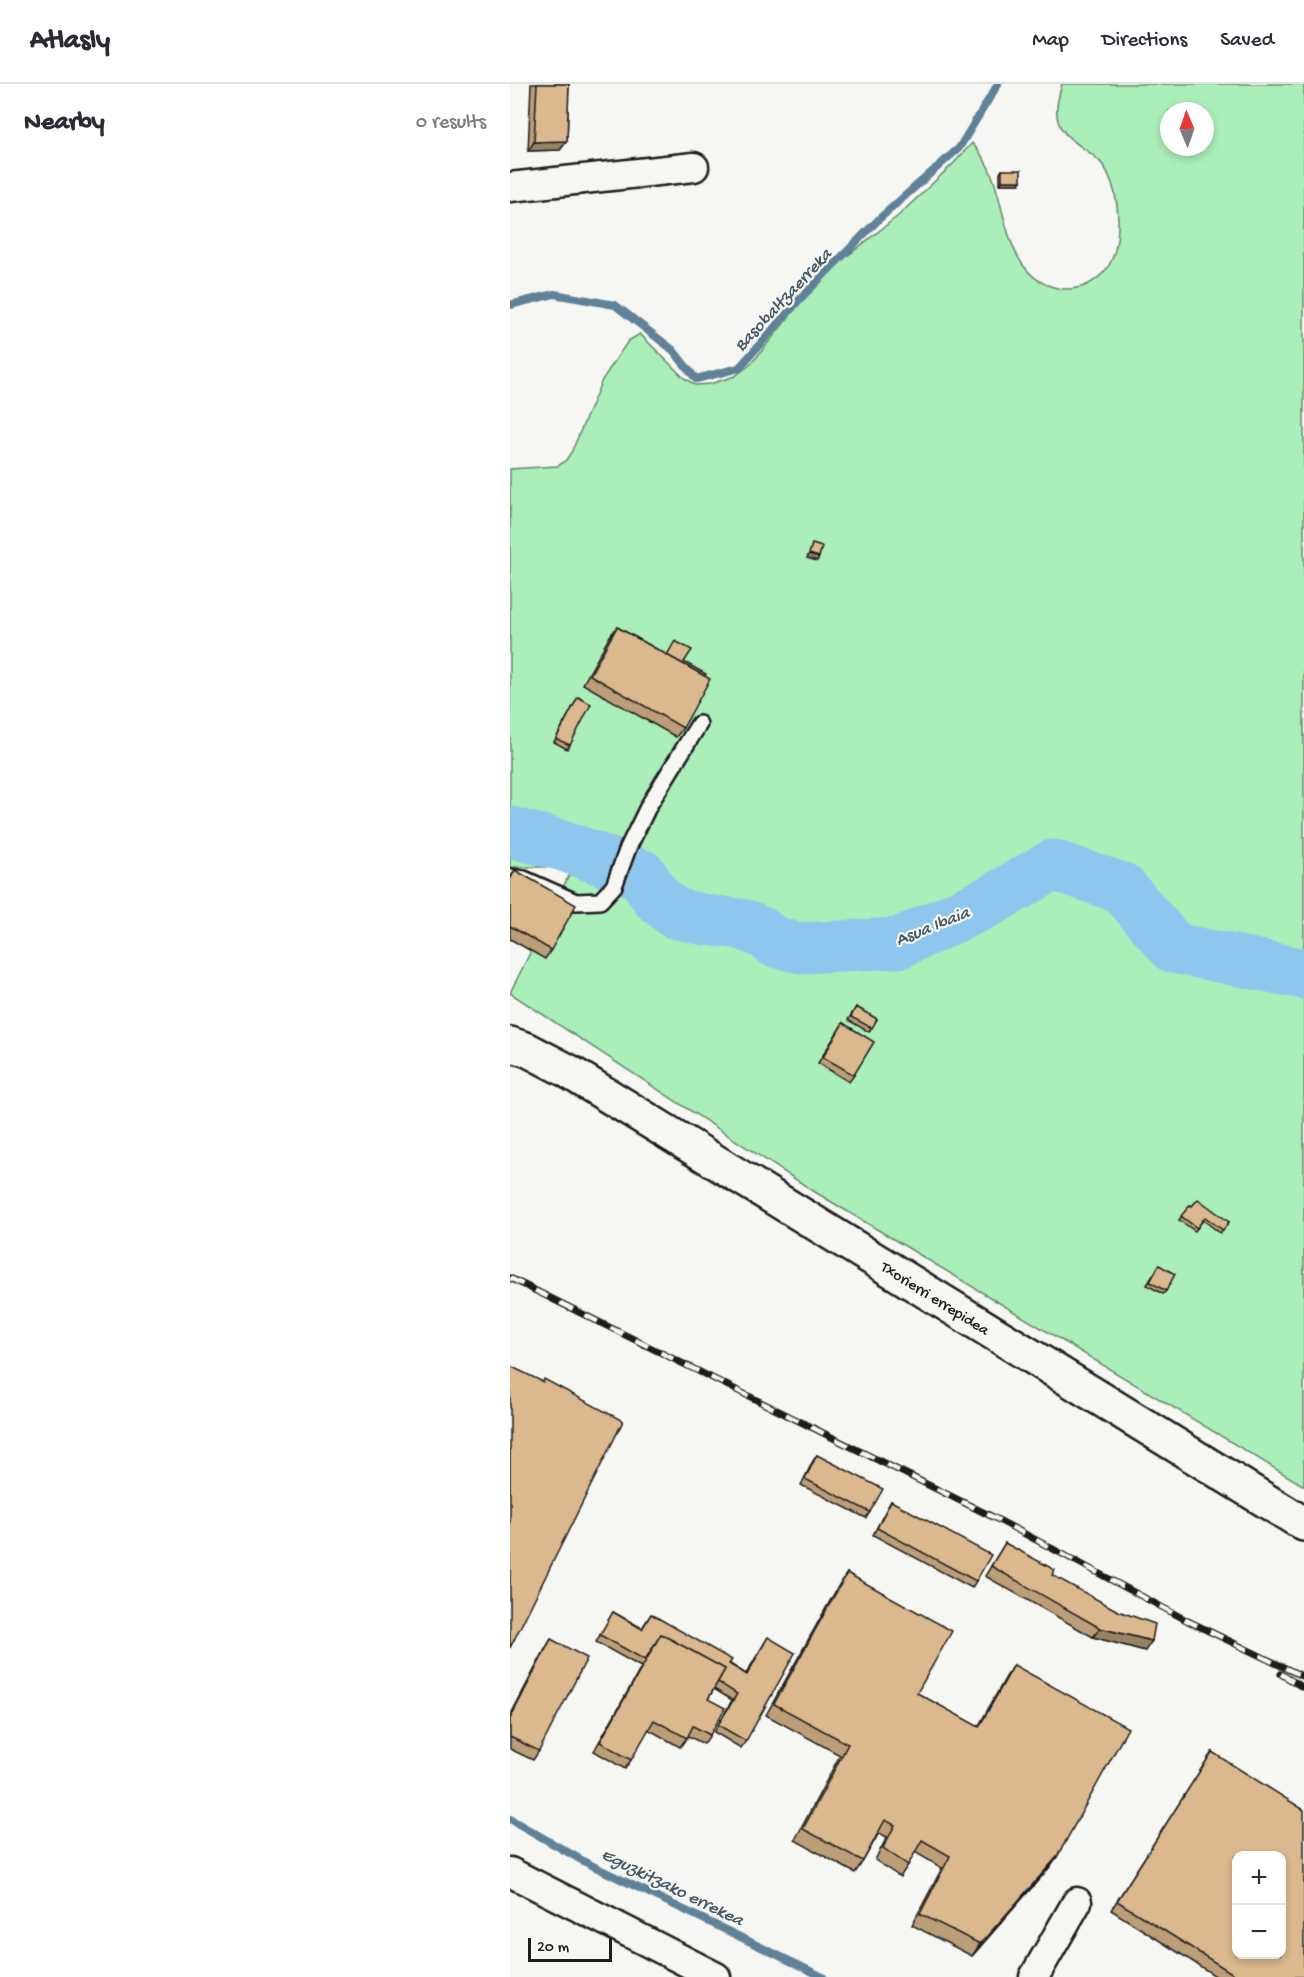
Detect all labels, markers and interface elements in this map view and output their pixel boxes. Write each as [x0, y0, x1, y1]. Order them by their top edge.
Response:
text: Atlasly [30, 25, 110, 58]
text: Map [1032, 29, 1069, 54]
text: Directions [1102, 29, 1187, 54]
text: Saved [1220, 29, 1274, 54]
north arrow [1160, 102, 1214, 156]
text: Nearby [24, 108, 105, 139]
text: 0 results [416, 112, 486, 135]
water label: Basobaltzaerreka [731, 244, 838, 357]
water label: Asua Ibaia [893, 903, 974, 952]
street label: Txorierri errepidea [875, 1258, 993, 1342]
water label: Eguzkitzako errekea [598, 1845, 747, 1932]
map controls [1232, 1851, 1286, 1959]
button: + [1232, 1851, 1286, 1905]
button: − [1232, 1905, 1286, 1959]
scale bar [528, 1935, 612, 1962]
text: 20 m [537, 1939, 569, 1958]

